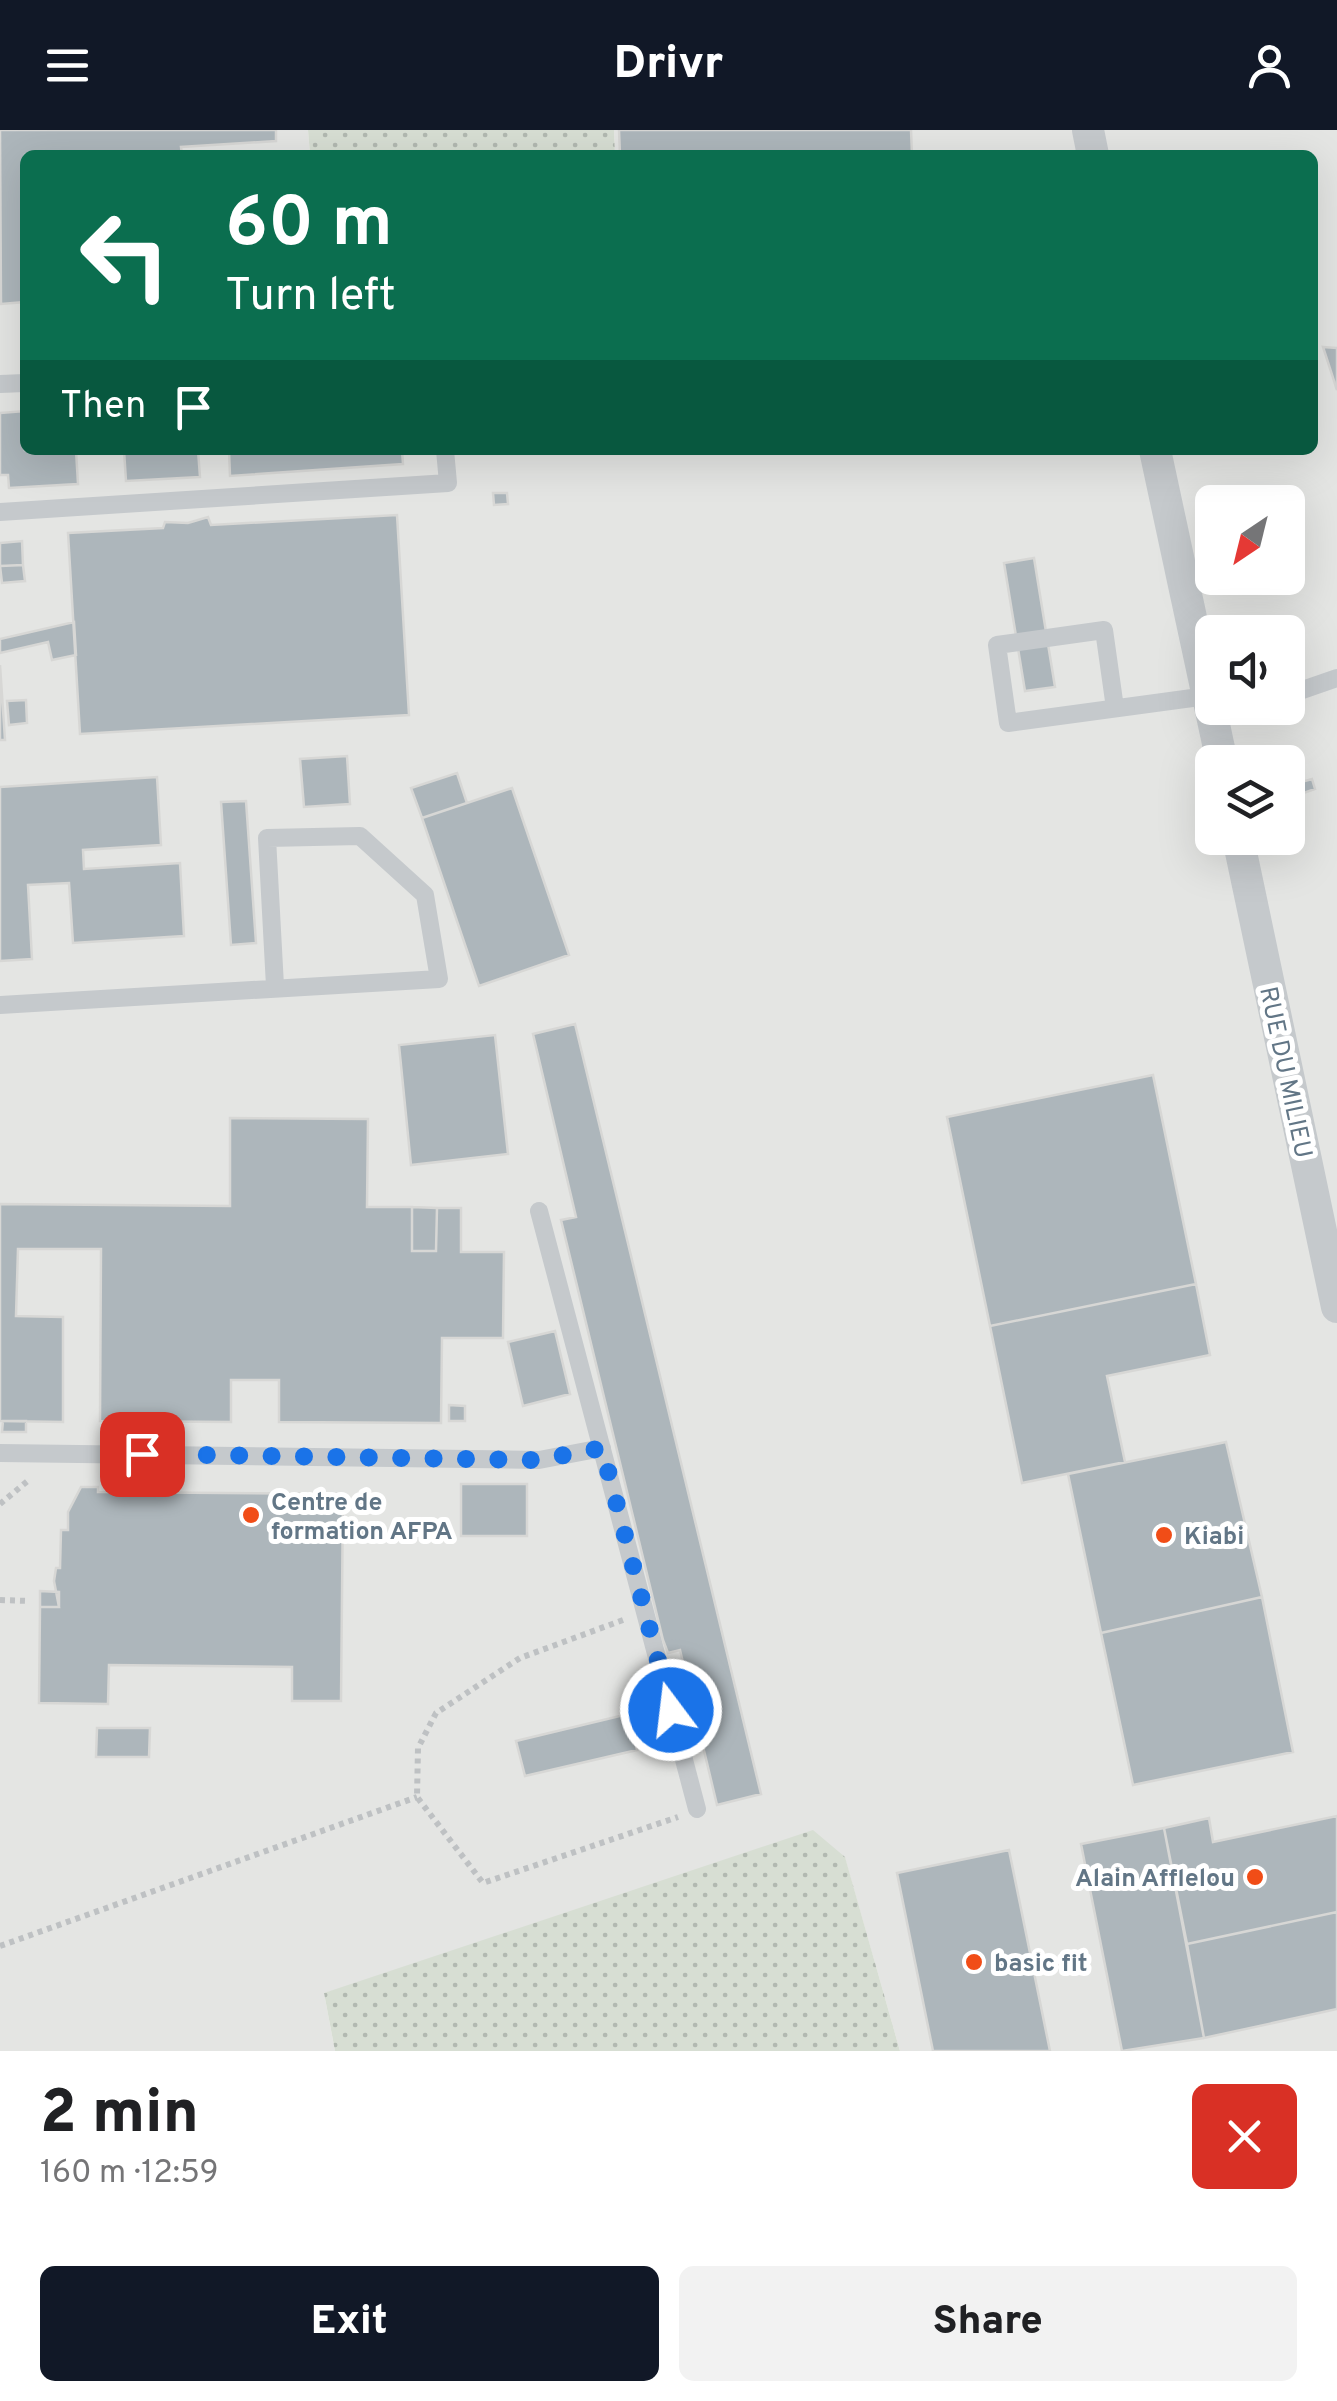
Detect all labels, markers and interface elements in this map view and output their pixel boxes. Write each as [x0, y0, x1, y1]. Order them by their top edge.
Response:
text: Drivr [614, 37, 723, 94]
icon: menu [40, 38, 95, 93]
icon: person [1242, 38, 1297, 93]
text: 60 m [225, 182, 393, 271]
icon: left [60, 190, 190, 320]
text: Turn left [225, 269, 396, 326]
icon: arrive [166, 380, 221, 435]
text: Then [60, 383, 146, 432]
north arrow [1195, 485, 1305, 595]
map controls [1195, 485, 1305, 855]
button: sound [1195, 615, 1305, 725]
button: layers [1195, 745, 1305, 855]
street label: RUE DU MILIEU [1250, 984, 1318, 1161]
pin [100, 1412, 185, 1497]
icon: arrive [115, 1427, 170, 1482]
place label: Centre de formation AFPA [271, 1488, 453, 1549]
marker: Centre de formation AFPA [240, 1504, 262, 1526]
place label: Kiabi [1184, 1522, 1244, 1554]
marker: Kiabi [1153, 1524, 1175, 1546]
position arrow [619, 1658, 723, 1762]
place label: Alain Afflelou [1075, 1864, 1235, 1896]
marker: Alain Afflelou [1244, 1866, 1266, 1888]
place label: basic fit [994, 1949, 1088, 1981]
marker: basic fit [963, 1951, 985, 1973]
text: 2 min [40, 2078, 199, 2154]
button: close [1192, 2084, 1297, 2189]
text: 160 m · 12:59 [40, 2154, 219, 2194]
button: Exit [40, 2266, 659, 2381]
button: Share [679, 2266, 1297, 2381]

